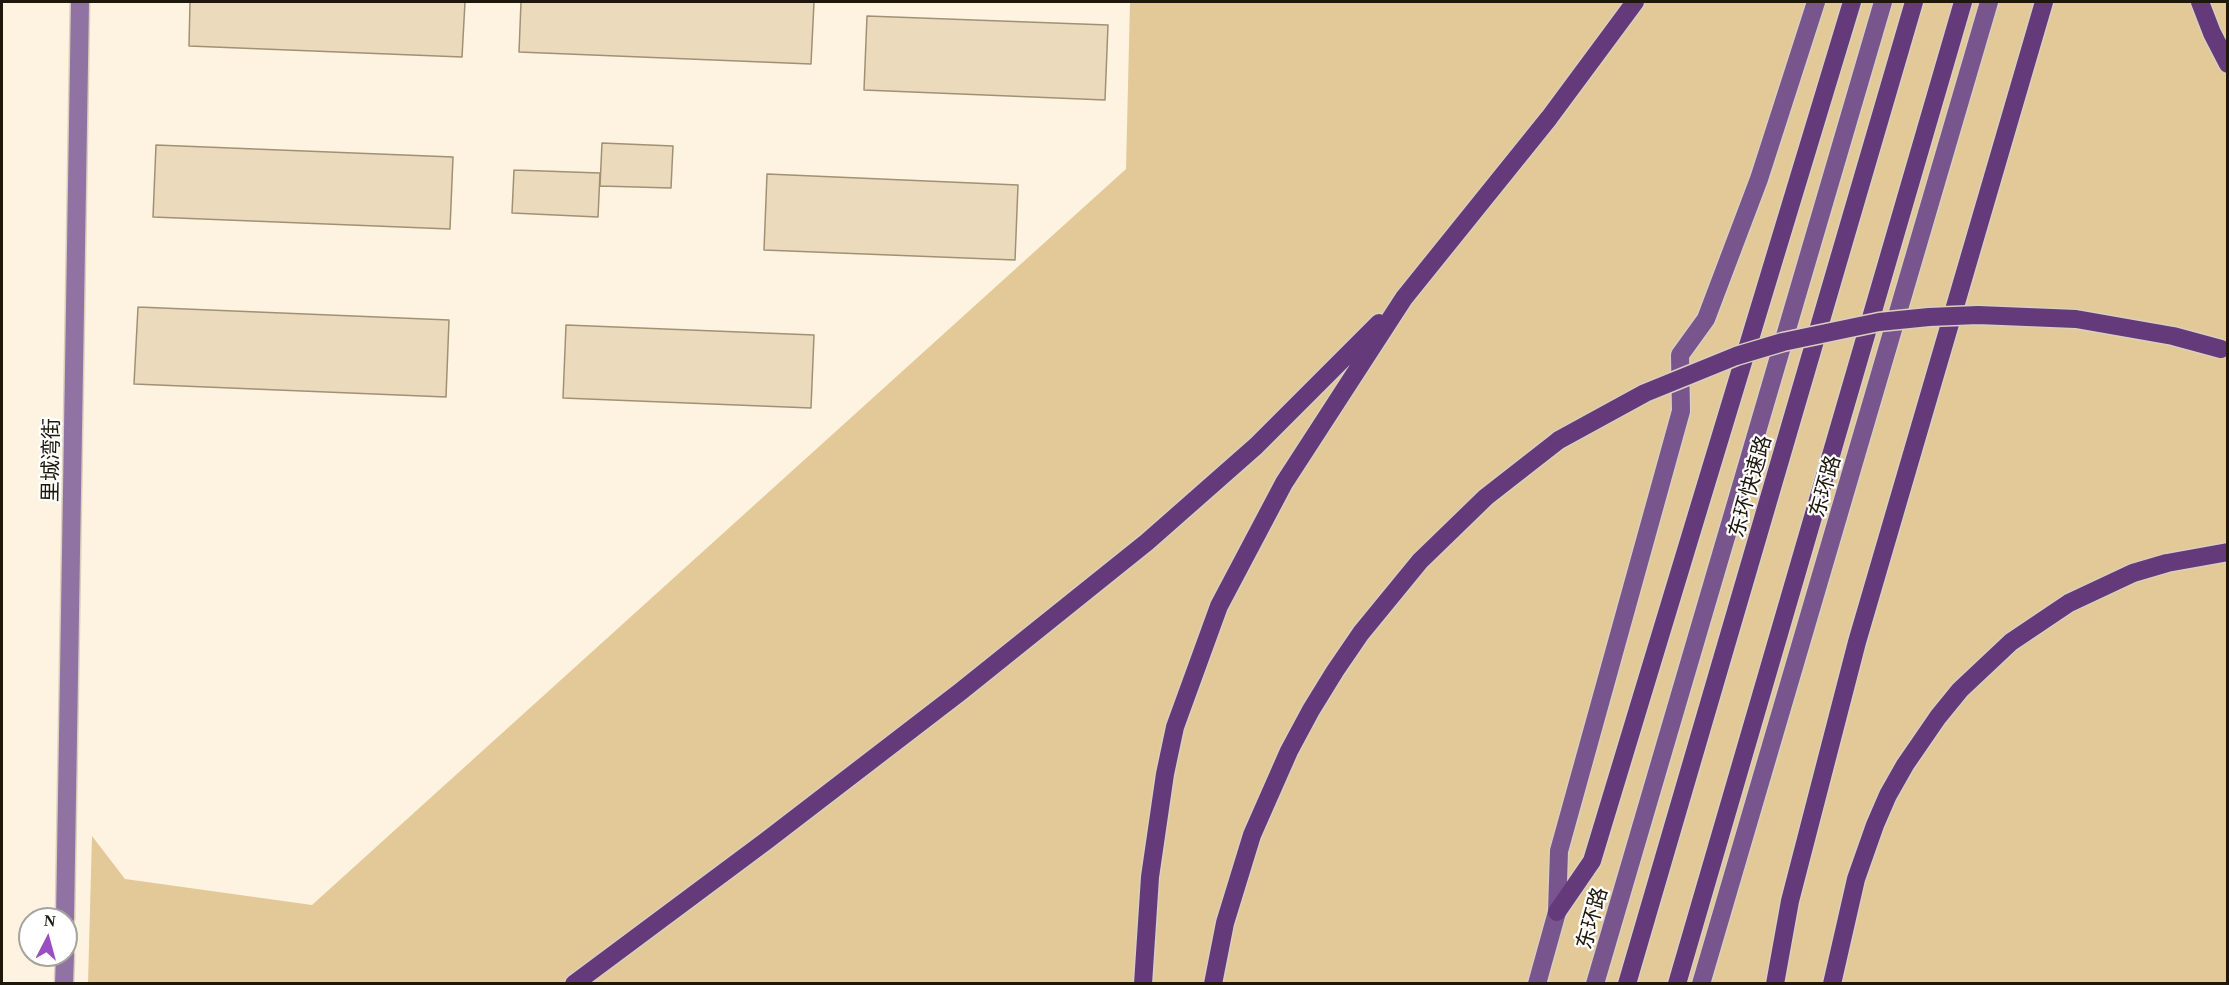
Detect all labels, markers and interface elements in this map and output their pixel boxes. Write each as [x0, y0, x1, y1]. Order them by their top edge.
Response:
street label: 里城湾街 [37, 418, 63, 502]
street label: 东环快速路 [1722, 432, 1776, 540]
street label: 东环路 [1803, 452, 1845, 520]
street label: 东环路 [1570, 884, 1612, 952]
north arrow [18, 907, 78, 967]
text: N [43, 912, 56, 930]

